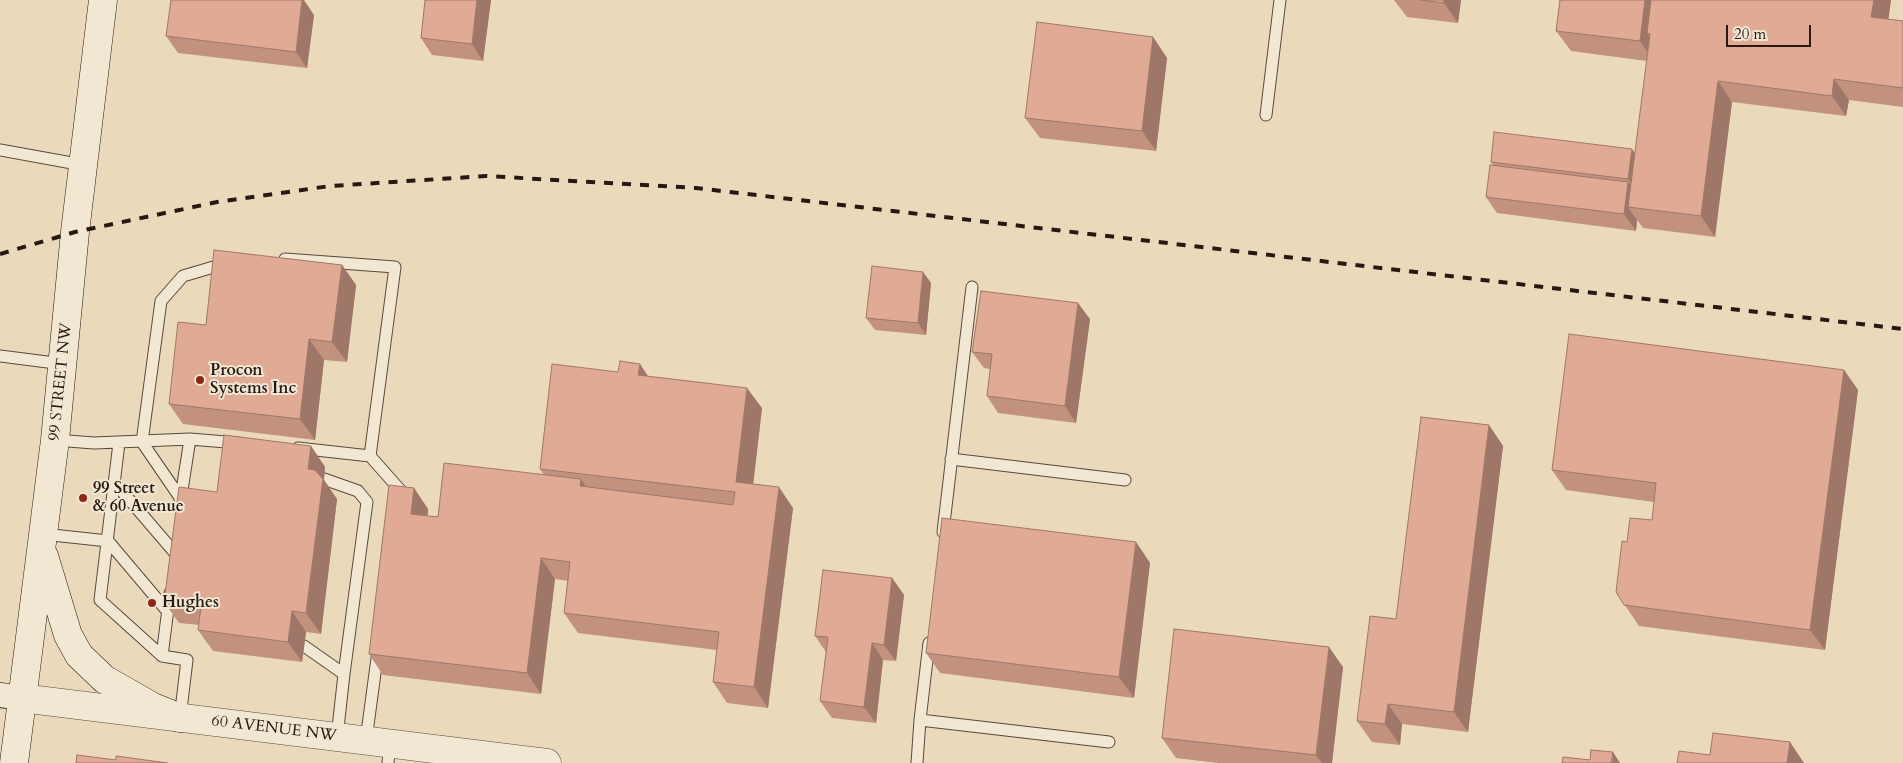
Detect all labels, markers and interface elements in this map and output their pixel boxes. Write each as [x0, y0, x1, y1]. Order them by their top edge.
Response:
scale bar [1728, 15, 1813, 47]
text: 20 m [1734, 24, 1766, 44]
street label: 99 STREET NW [45, 322, 77, 442]
place label: Procon Systems Inc [210, 361, 296, 399]
marker: Procon Systems Inc [194, 374, 206, 386]
place label: 99 Street & 60 Avenue [93, 479, 184, 517]
marker: 99 Street & 60 Avenue [77, 492, 89, 504]
place label: Hughes [162, 593, 219, 613]
marker: Hughes [146, 597, 158, 609]
street label: 60 AVENUE NW [210, 712, 338, 746]

